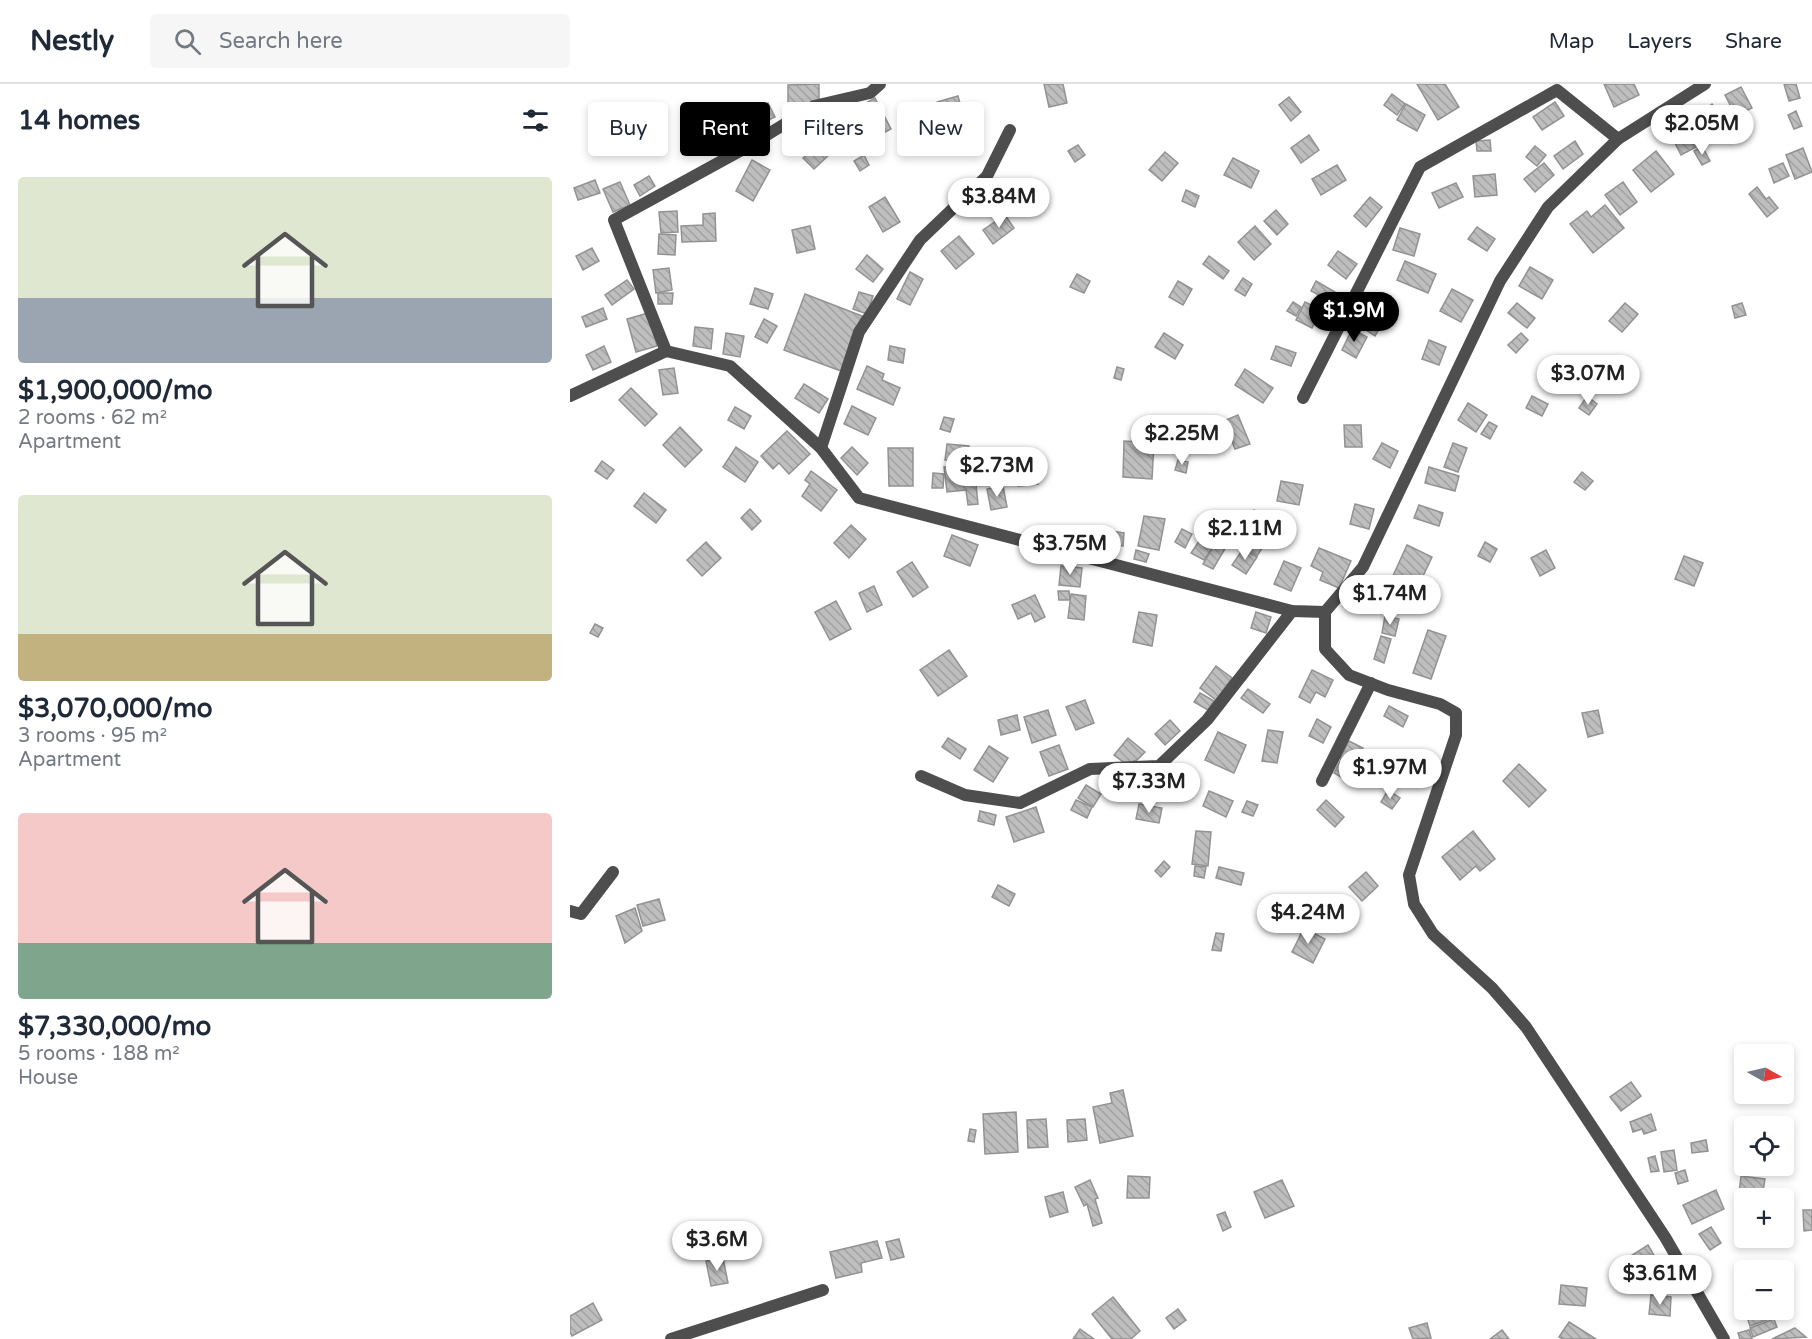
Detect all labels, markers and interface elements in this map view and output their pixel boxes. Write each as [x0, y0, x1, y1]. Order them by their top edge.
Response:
search box [150, 14, 570, 68]
text: Nestly [30, 24, 114, 58]
icon: search [171, 25, 204, 58]
text: Search here [219, 28, 343, 54]
text: Map [1549, 29, 1594, 54]
text: Layers [1627, 29, 1692, 54]
text: Share [1725, 29, 1782, 54]
chip: Buy [588, 102, 668, 156]
chip: Rent [680, 102, 770, 156]
chip: Filters [782, 102, 885, 156]
chip: New [897, 102, 984, 156]
icon: filters [519, 104, 552, 137]
text: 14 homes [18, 105, 140, 136]
pin: $2.05M [1653, 105, 1751, 156]
text: $2.05M [1665, 112, 1739, 136]
pin: $3.84M [950, 178, 1048, 229]
text: $3.84M [962, 185, 1036, 209]
icon: home [231, 216, 339, 324]
pin: $1.9M [1312, 292, 1396, 343]
text: $1.9M [1323, 299, 1385, 323]
pin: $3.07M [1539, 355, 1637, 406]
text: $3.07M [1551, 362, 1625, 386]
text: $1,900,000/mo [18, 375, 213, 406]
text: 2 rooms · 62 m² [18, 406, 167, 430]
pin: $2.25M [1133, 415, 1231, 466]
text: $2.25M [1145, 422, 1219, 446]
text: Apartment [18, 430, 121, 454]
pin: $2.73M [948, 447, 1046, 498]
text: $2.73M [960, 454, 1034, 478]
pin: $2.11M [1196, 510, 1294, 561]
text: $2.11M [1208, 517, 1282, 541]
pin: $3.75M [1021, 525, 1119, 576]
text: $3.75M [1033, 532, 1107, 556]
icon: home [231, 534, 339, 642]
pin: $1.74M [1341, 575, 1439, 626]
text: $1.74M [1353, 582, 1427, 606]
text: $3,070,000/mo [18, 693, 213, 724]
text: 3 rooms · 95 m² [18, 724, 167, 748]
text: Apartment [18, 748, 121, 772]
pin: $1.97M [1341, 749, 1439, 800]
text: $1.97M [1353, 756, 1427, 780]
pin: $7.33M [1100, 763, 1198, 814]
text: $7.33M [1112, 770, 1186, 794]
icon: home [231, 852, 339, 960]
pin: $4.24M [1259, 894, 1357, 945]
text: $4.24M [1271, 901, 1345, 925]
text: $7,330,000/mo [18, 1011, 211, 1042]
text: 5 rooms · 188 m² [18, 1042, 180, 1066]
north arrow [1734, 1044, 1794, 1104]
map controls [1734, 1044, 1794, 1320]
text: House [18, 1066, 78, 1090]
button: locate [1734, 1116, 1794, 1176]
button: + [1734, 1188, 1794, 1248]
pin: $3.6M [675, 1221, 759, 1272]
text: $3.6M [686, 1228, 748, 1252]
pin: $3.61M [1611, 1255, 1709, 1306]
button: − [1734, 1260, 1794, 1320]
text: $3.61M [1623, 1262, 1697, 1286]

